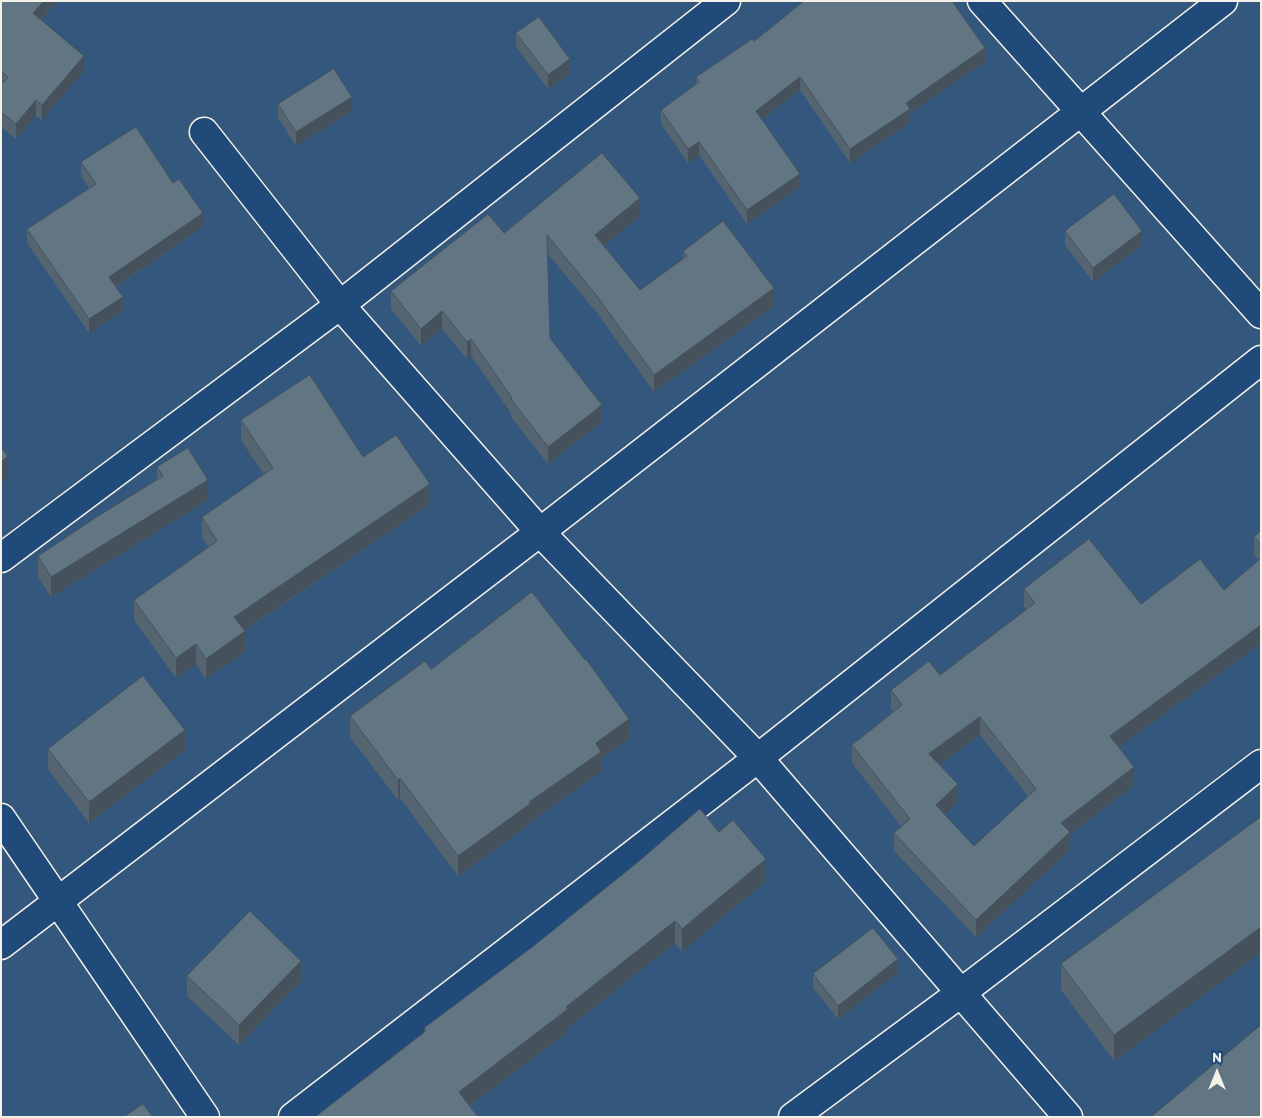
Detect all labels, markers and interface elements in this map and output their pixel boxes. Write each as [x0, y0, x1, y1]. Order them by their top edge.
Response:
north arrow [1192, 1048, 1242, 1098]
text: N [1212, 1049, 1222, 1066]

